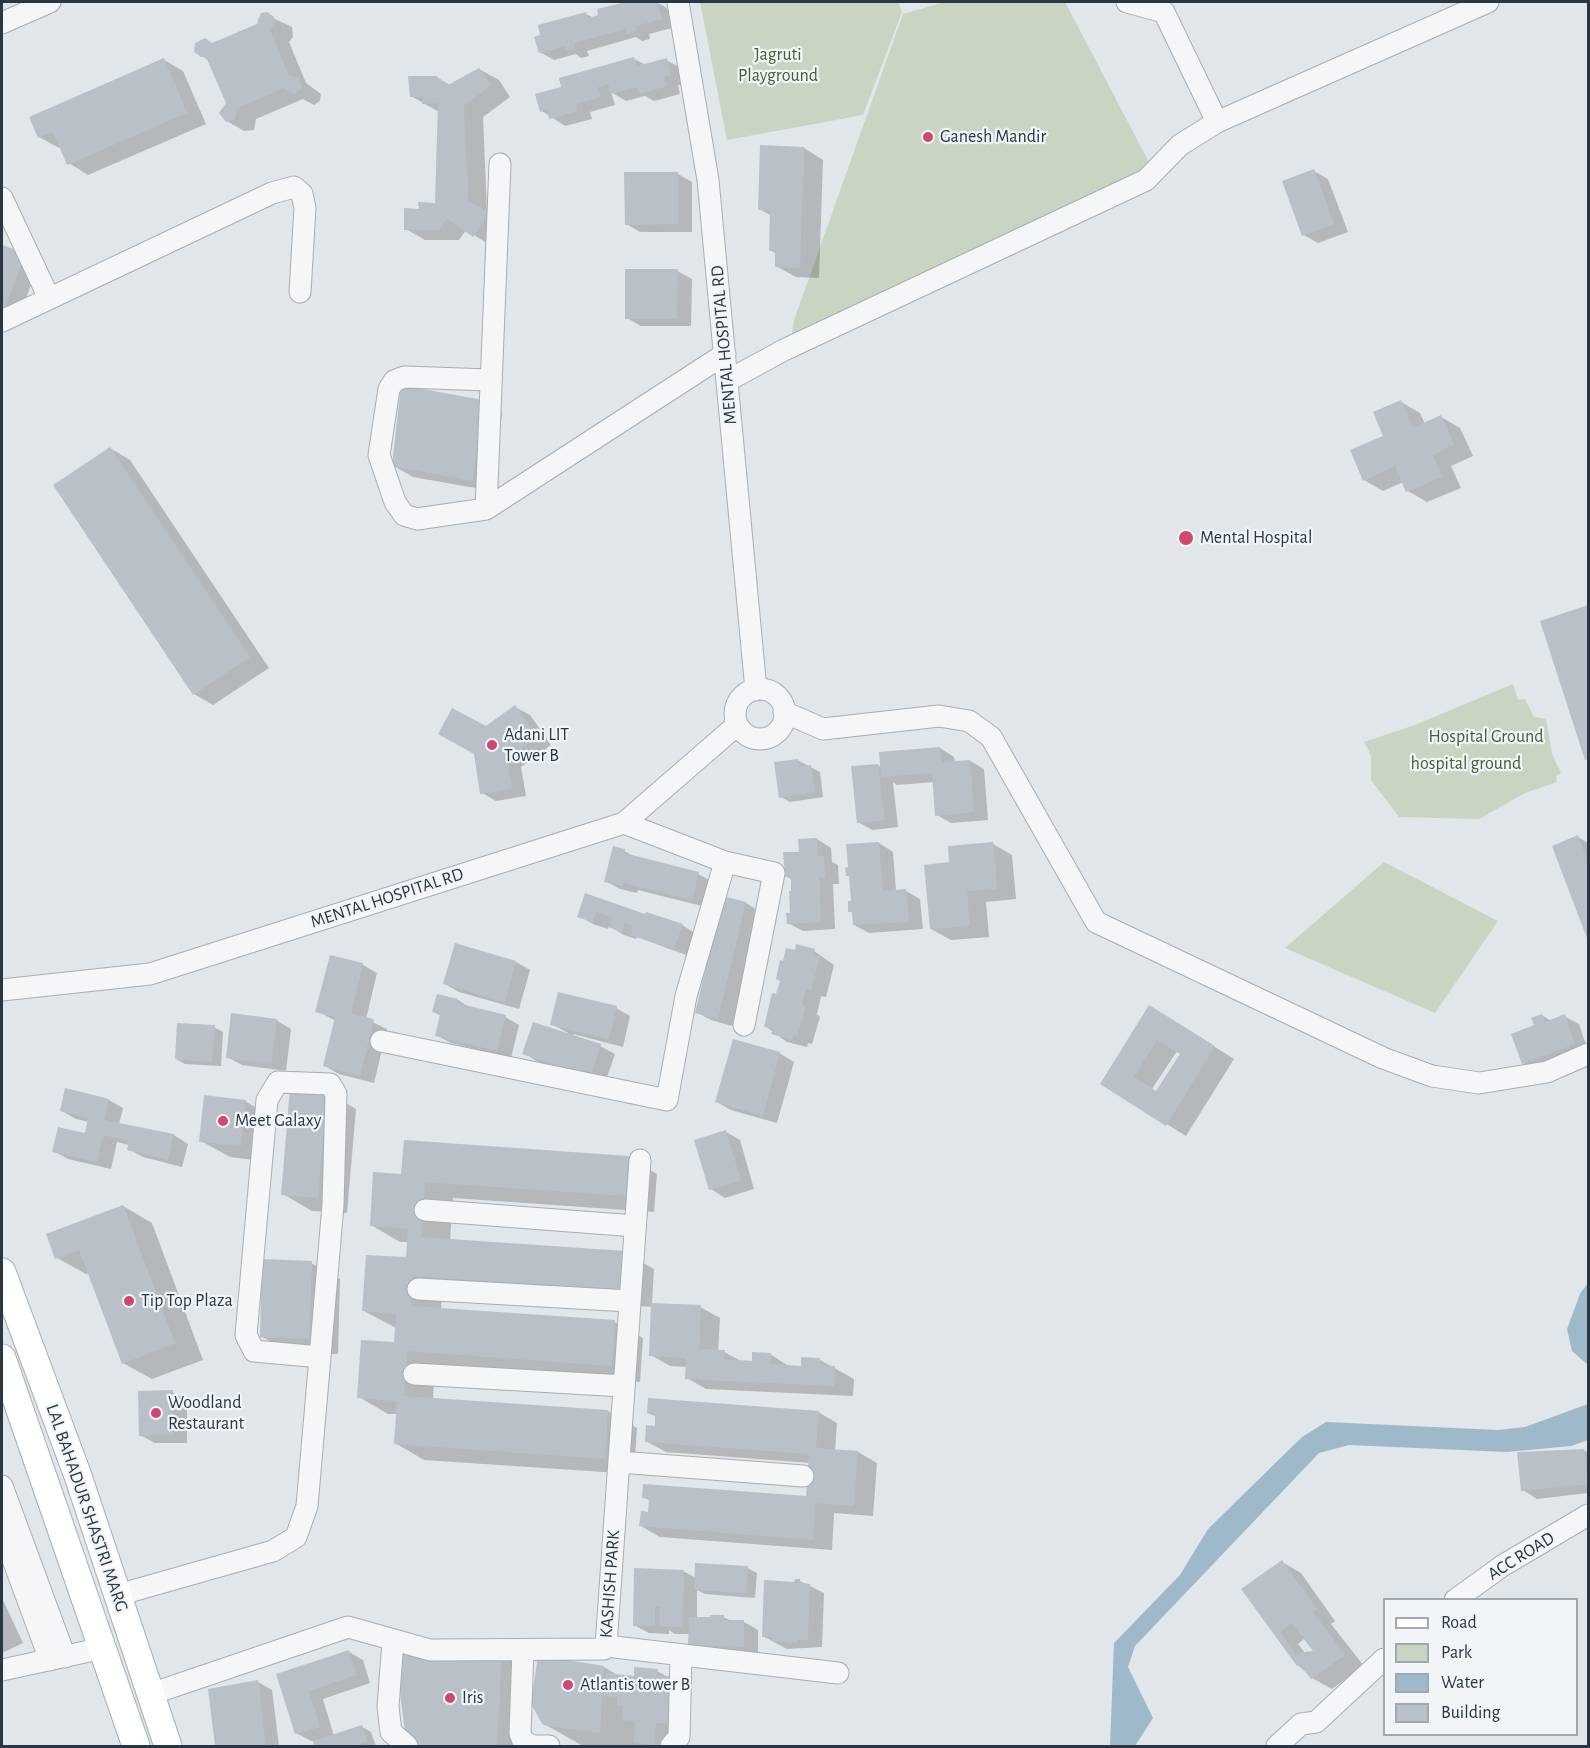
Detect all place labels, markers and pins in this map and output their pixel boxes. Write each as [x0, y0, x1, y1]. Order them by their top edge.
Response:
place label: Ganesh Mandir [940, 126, 1046, 148]
marker: Ganesh Mandir [921, 130, 935, 144]
place label: Mental Hospital [1200, 527, 1312, 549]
marker: Mental Hospital [1177, 529, 1195, 547]
place label: Adani LIT Tower B [504, 724, 569, 766]
marker: Adani LIT Tower B [485, 738, 499, 752]
place label: Meet Galaxy [235, 1110, 321, 1132]
marker: Meet Galaxy [216, 1114, 230, 1128]
place label: Tip Top Plaza [141, 1290, 233, 1312]
marker: Tip Top Plaza [122, 1294, 136, 1308]
place label: Woodland Restaurant [168, 1392, 244, 1434]
marker: Woodland Restaurant [149, 1406, 163, 1420]
place label: Atlantis tower B [580, 1674, 690, 1696]
marker: Atlantis tower B [561, 1678, 575, 1692]
place label: Iris [462, 1687, 483, 1709]
marker: Iris [443, 1691, 457, 1705]

